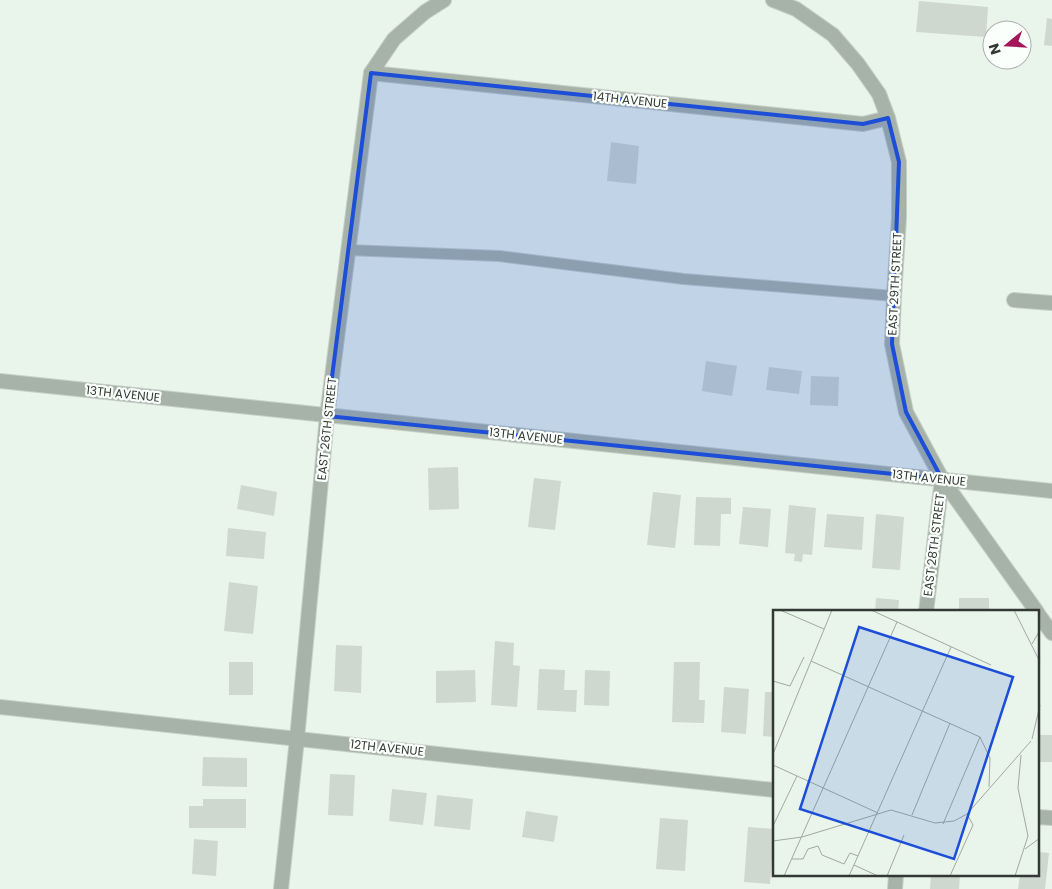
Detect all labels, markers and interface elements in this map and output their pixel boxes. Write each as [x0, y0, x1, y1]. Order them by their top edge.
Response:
north arrow [982, 20, 1032, 70]
text: N [983, 41, 1006, 57]
street label: 14TH AVENUE [592, 87, 668, 112]
street label: EAST 29TH STREET [883, 232, 906, 336]
street label: EAST 26TH STREET [313, 376, 340, 481]
street label: 13TH AVENUE [85, 381, 161, 406]
street label: 13TH AVENUE [488, 423, 564, 448]
street label: 13TH AVENUE [891, 465, 967, 490]
street label: EAST 28TH STREET [919, 492, 948, 597]
inset map [773, 610, 1040, 876]
street label: 12TH AVENUE [349, 735, 425, 760]

